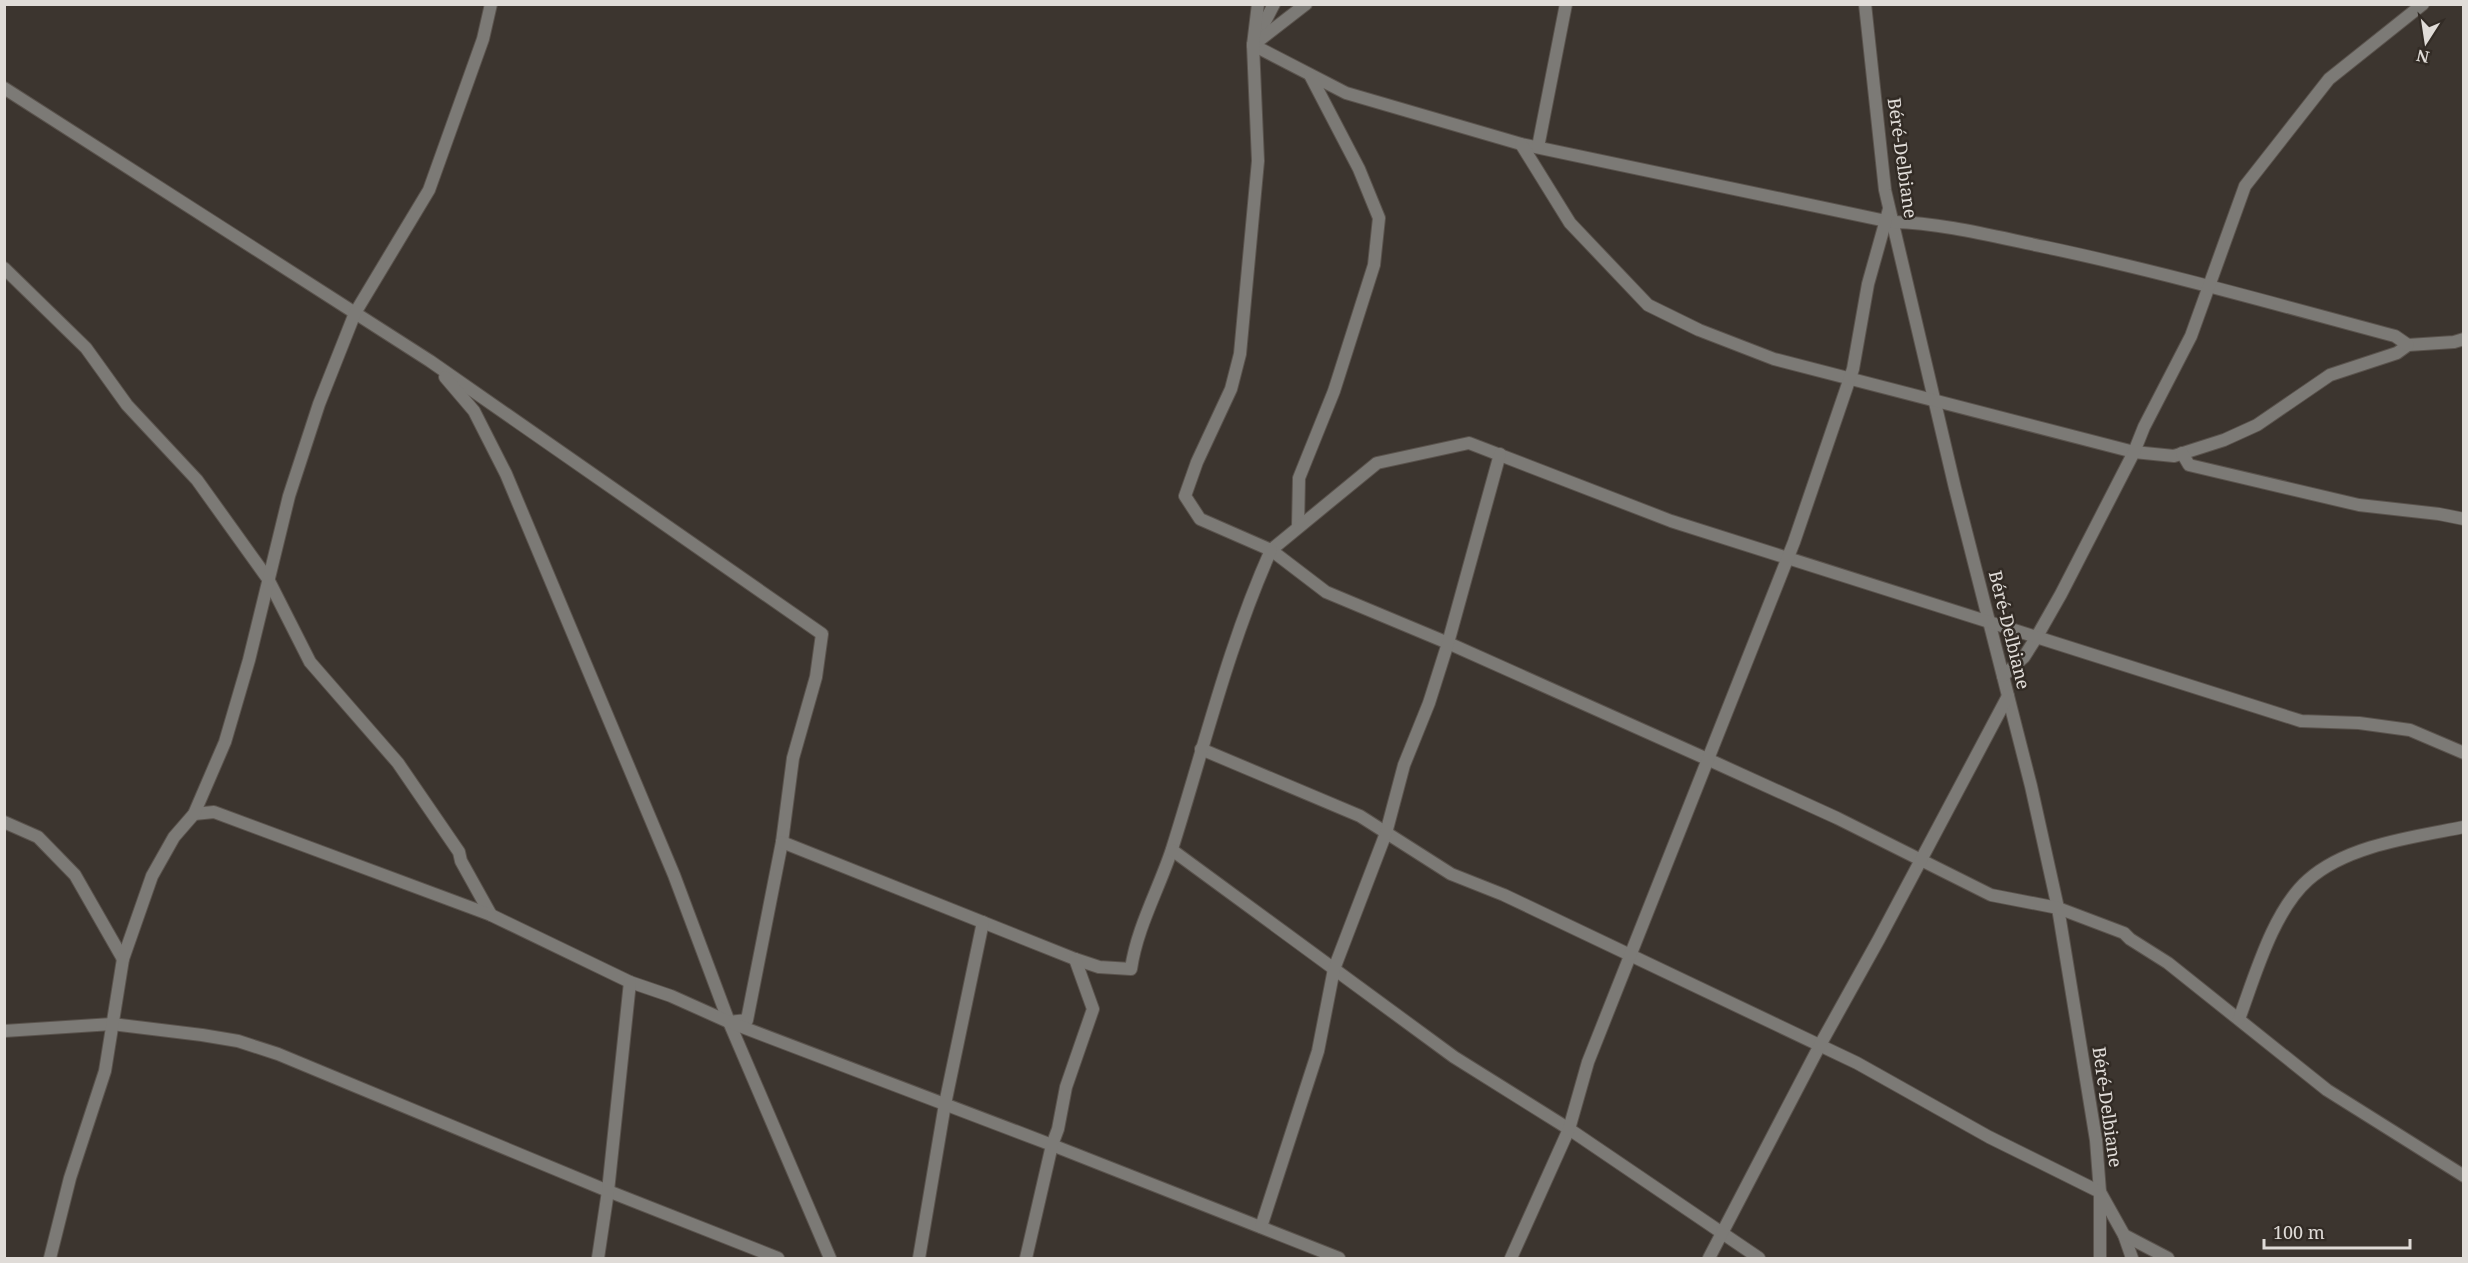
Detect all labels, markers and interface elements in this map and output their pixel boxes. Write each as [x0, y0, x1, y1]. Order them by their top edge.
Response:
north arrow [2396, 12, 2456, 72]
text: N [2414, 45, 2431, 69]
street label: Béré-Delbiane [1883, 96, 1923, 220]
street label: Béré-Delbiane [1984, 568, 2036, 692]
street label: Béré-Delbiane [2088, 1045, 2128, 1169]
scale bar [2264, 1212, 2410, 1250]
text: 100 m [2273, 1220, 2325, 1244]

